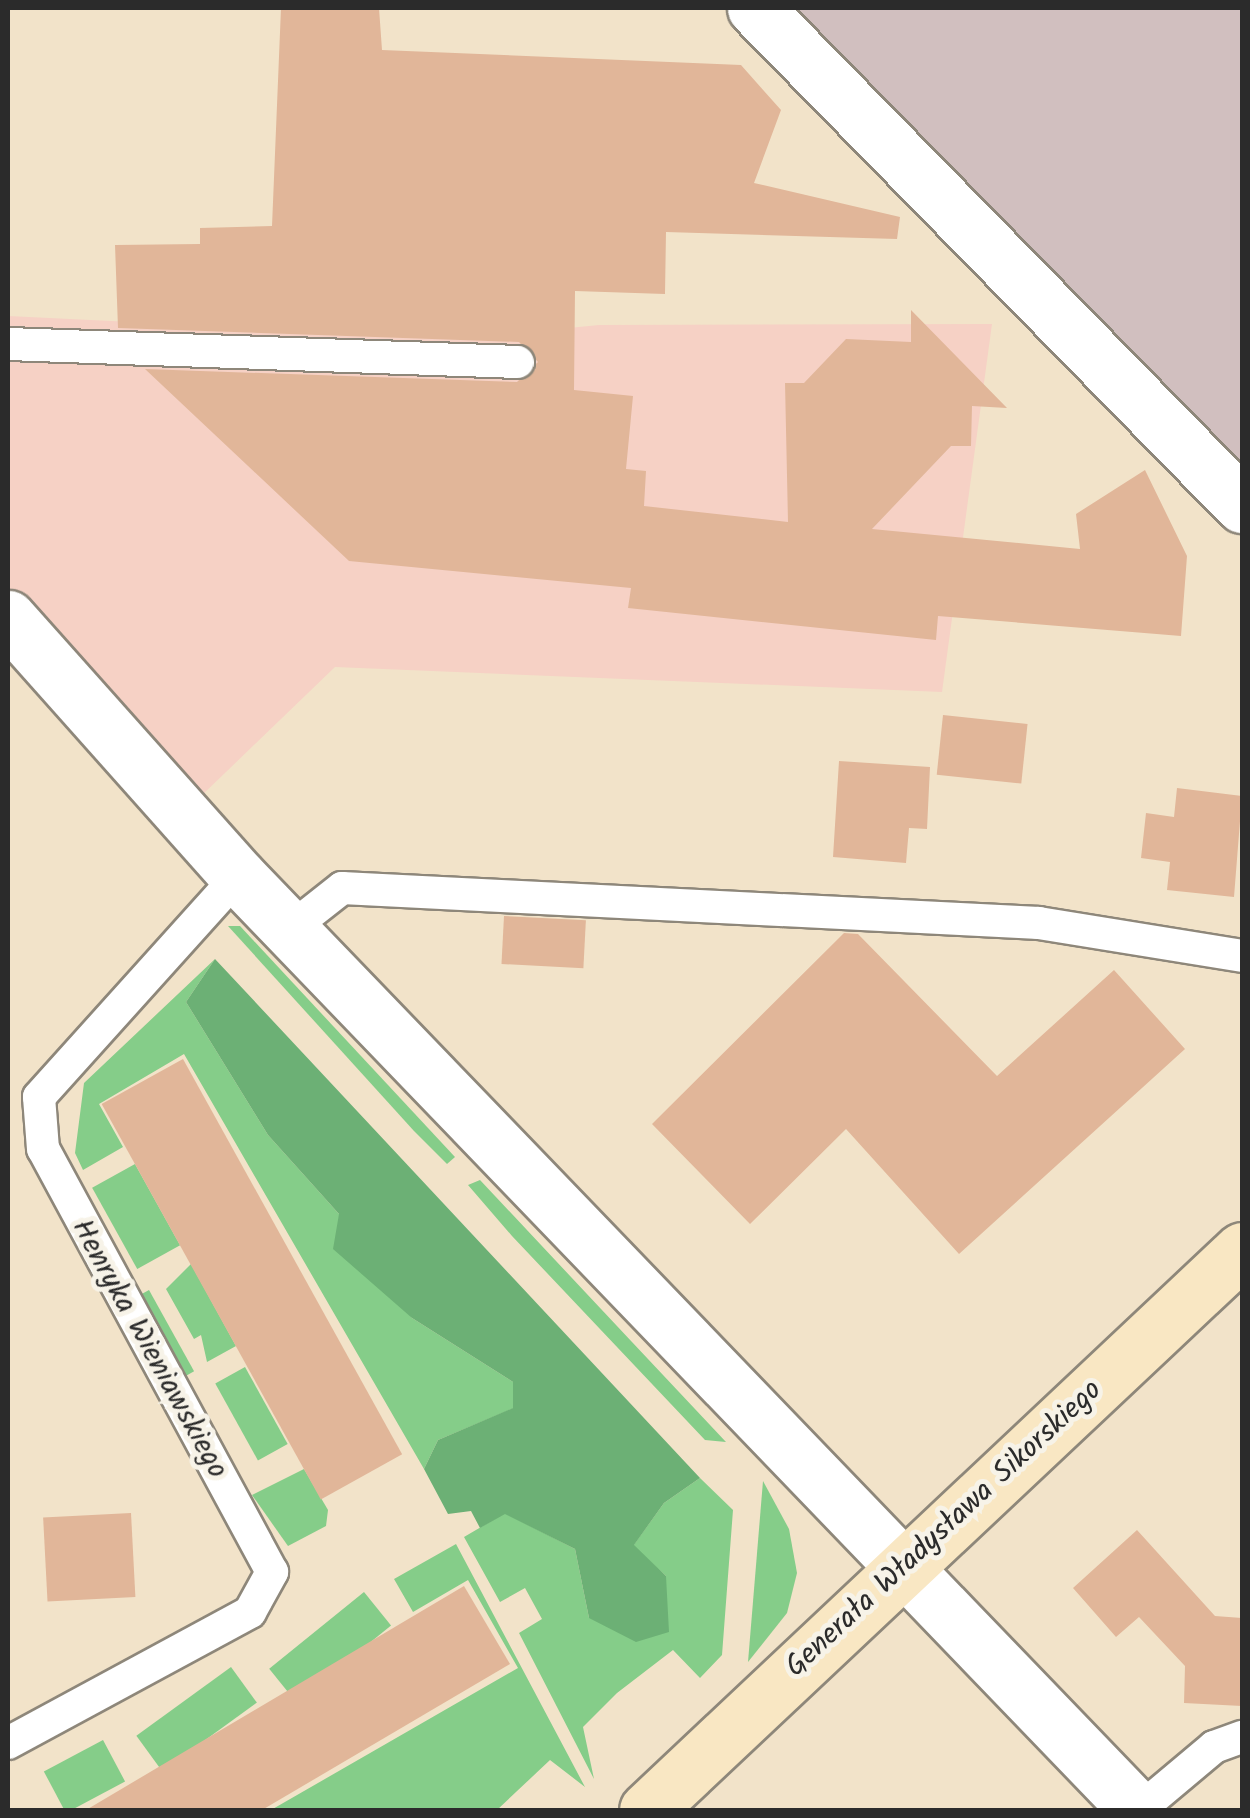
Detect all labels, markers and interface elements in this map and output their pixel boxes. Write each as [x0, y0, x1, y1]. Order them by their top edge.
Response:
street label: Henryka Wieniawskiego [63, 1213, 235, 1485]
street label: Generała Władysława Sikorskiego [778, 1373, 1110, 1685]

